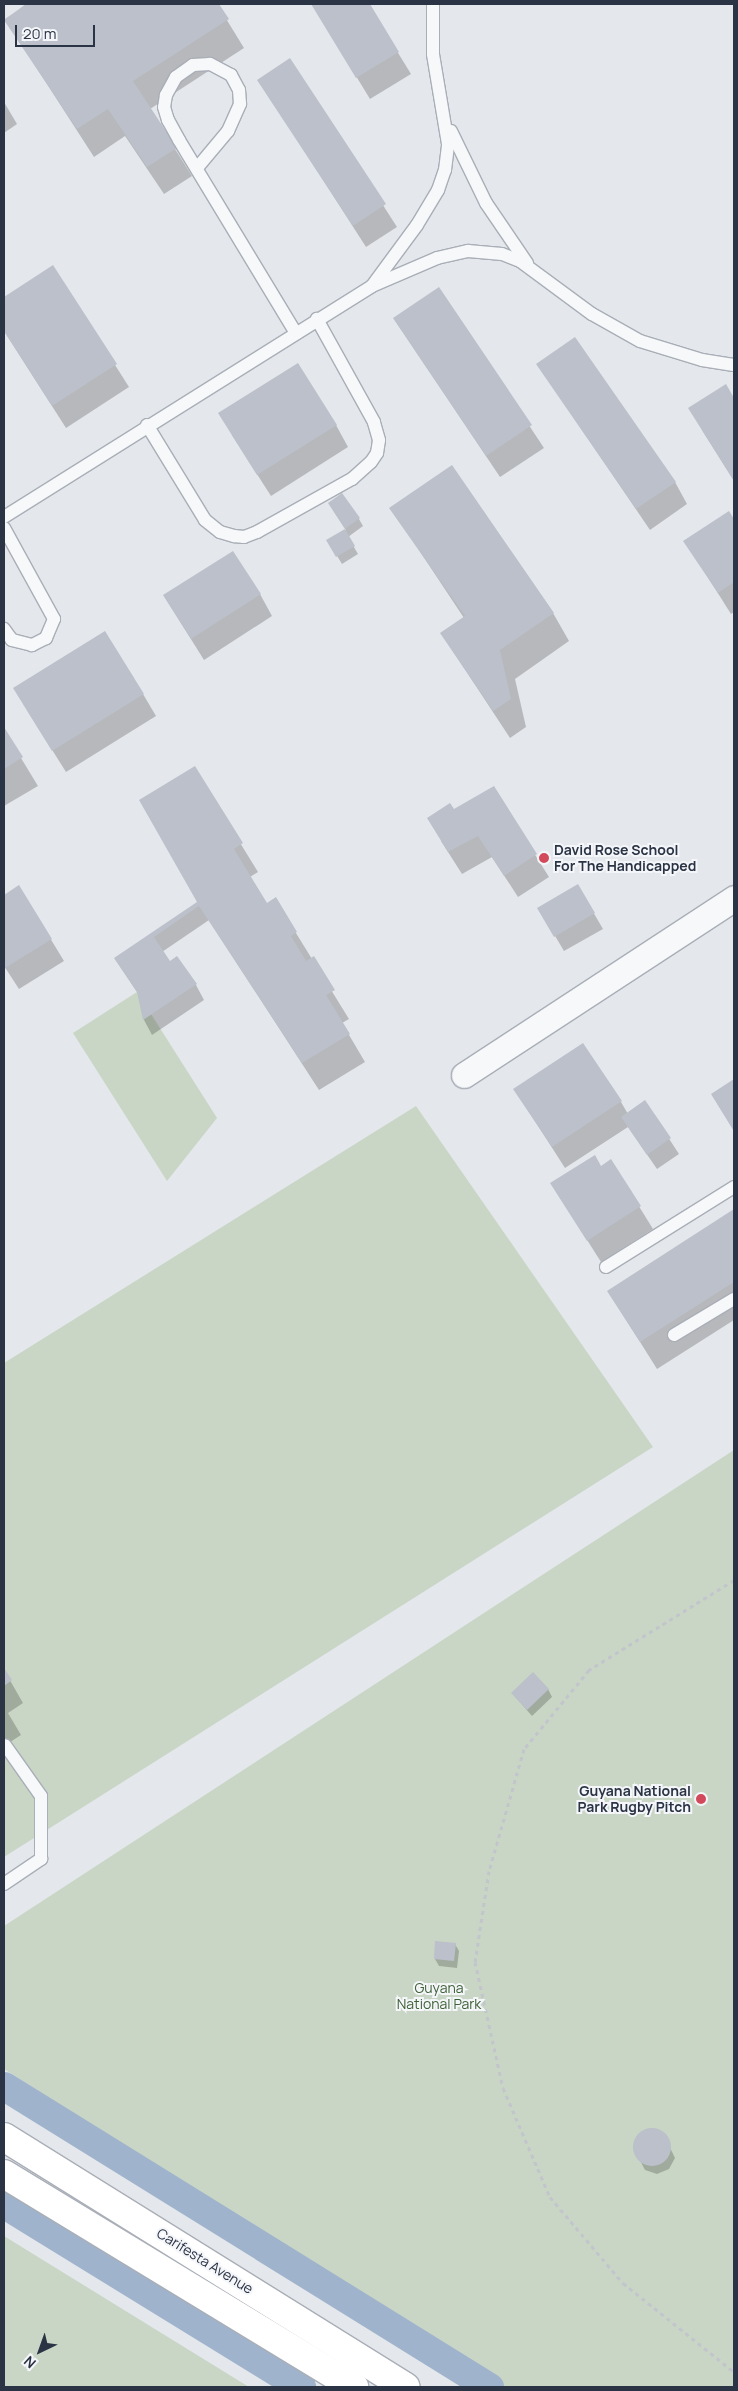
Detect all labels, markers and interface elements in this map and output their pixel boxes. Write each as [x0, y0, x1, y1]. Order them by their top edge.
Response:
scale bar [18, 15, 98, 47]
text: 20 m [23, 23, 56, 44]
place label: David Rose School For The Handicapped [554, 842, 696, 874]
marker: David Rose School For The Handicapped [538, 852, 550, 864]
place label: Guyana National Park Rugby Pitch [578, 1783, 691, 1815]
marker: Guyana National Park Rugby Pitch [695, 1793, 707, 1805]
park label: Guyana National Park [397, 1980, 481, 2012]
street label: Carifesta Avenue [154, 2225, 256, 2297]
north arrow [15, 2326, 65, 2376]
text: N [20, 2352, 40, 2373]

